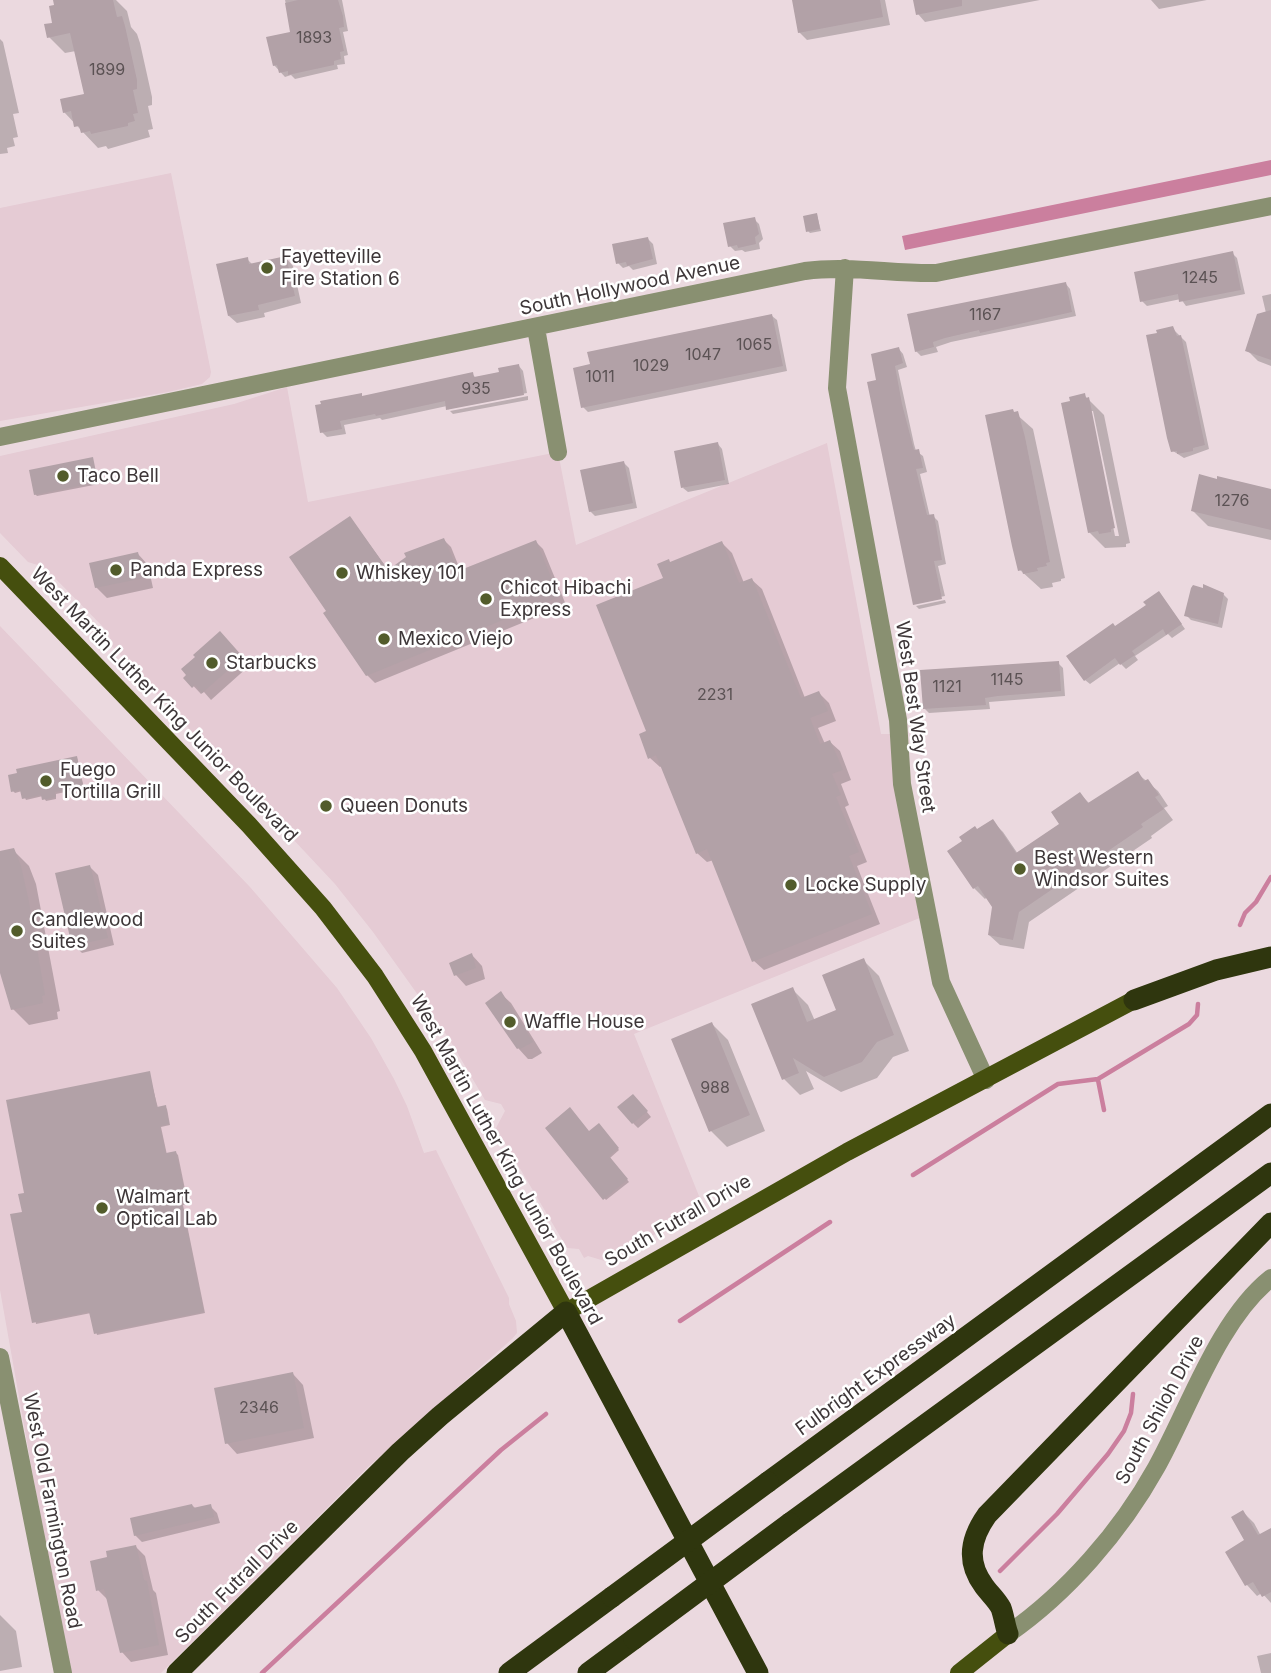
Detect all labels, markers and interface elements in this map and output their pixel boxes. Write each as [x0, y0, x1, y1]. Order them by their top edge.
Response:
house number: 1893 [296, 28, 332, 48]
house number: 1899 [89, 60, 125, 80]
place label: Fayetteville Fire Station 6 [281, 246, 400, 290]
street label: South Hollywood Avenue [518, 251, 742, 321]
marker: Fayetteville Fire Station 6 [259, 260, 275, 276]
house number: 1245 [1182, 268, 1218, 288]
house number: 1167 [969, 305, 1001, 325]
house number: 1065 [736, 335, 772, 355]
house number: 1047 [685, 345, 721, 365]
house number: 1029 [633, 356, 669, 376]
house number: 1011 [585, 367, 615, 387]
house number: 935 [461, 379, 491, 399]
place label: Taco Bell [77, 465, 159, 487]
marker: Taco Bell [55, 468, 71, 484]
house number: 1276 [1215, 491, 1249, 511]
place label: Panda Express [130, 559, 263, 581]
marker: Panda Express [108, 562, 124, 578]
place label: Whiskey 101 [356, 562, 465, 584]
street label: West Martin Luther King Junior Boulevard [26, 563, 302, 847]
marker: Whiskey 101 [334, 565, 350, 581]
place label: Chicot Hibachi Express [500, 577, 631, 621]
marker: Chicot Hibachi Express [478, 591, 494, 607]
street label: West Best Way Street [890, 620, 940, 814]
place label: Mexico Viejo [398, 628, 513, 650]
marker: Mexico Viejo [376, 631, 392, 647]
place label: Starbucks [226, 652, 317, 674]
marker: Starbucks [204, 655, 220, 671]
house number: 1145 [990, 670, 1024, 690]
house number: 1121 [932, 677, 962, 697]
house number: 2231 [697, 685, 733, 705]
place label: Fuego Tortilla Grill [60, 759, 161, 803]
marker: Fuego Tortilla Grill [38, 773, 54, 789]
place label: Queen Donuts [340, 795, 468, 817]
marker: Queen Donuts [318, 798, 334, 814]
place label: Best Western Windsor Suites [1034, 847, 1169, 891]
marker: Best Western Windsor Suites [1012, 861, 1028, 877]
place label: Locke Supply [805, 874, 926, 896]
marker: Locke Supply [783, 877, 799, 893]
place label: Candlewood Suites [31, 909, 143, 953]
marker: Candlewood Suites [9, 923, 25, 939]
street label: West Martin Luther King Junior Boulevard [405, 991, 607, 1329]
place label: Waffle House [524, 1011, 645, 1033]
marker: Waffle House [502, 1014, 518, 1030]
house number: 988 [700, 1078, 730, 1098]
street label: South Futrall Drive [601, 1170, 755, 1272]
place label: Walmart Optical Lab [116, 1186, 218, 1230]
marker: Walmart Optical Lab [94, 1200, 110, 1216]
street label: Fulbright Expressway [791, 1309, 961, 1441]
street label: South Shiloh Drive [1111, 1332, 1209, 1488]
street label: West Old Farmington Road [18, 1391, 86, 1631]
house number: 2346 [239, 1398, 279, 1418]
street label: South Futrall Drive [171, 1516, 303, 1648]

